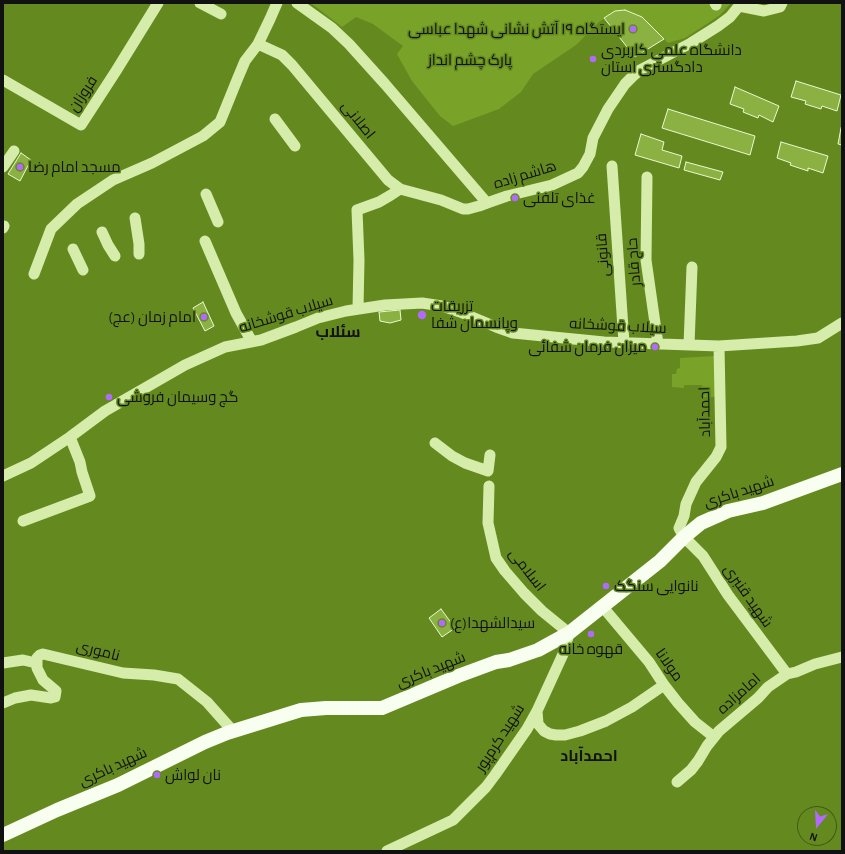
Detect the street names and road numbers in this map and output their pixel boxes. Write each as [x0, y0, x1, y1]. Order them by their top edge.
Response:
street label: فروزان [65, 72, 101, 116]
street label: اصلانی [337, 97, 379, 143]
street label: هاشم زاده [491, 157, 559, 193]
street label: قانونی [593, 233, 613, 277]
street label: حاج قادر [623, 237, 645, 287]
street label: سیلاب قوشخانه [237, 291, 335, 337]
street label: سیلاب قوشخانه [569, 314, 667, 338]
street label: احمدآباد [696, 387, 714, 437]
street label: شهید باکری [702, 472, 776, 512]
street label: اسلامی [505, 545, 549, 595]
street label: شهید قنبری [720, 561, 776, 631]
street label: ناموری [74, 637, 122, 665]
street label: مولانا [651, 645, 687, 685]
street label: شهید باکری [394, 648, 468, 692]
street label: امامزاده [714, 670, 764, 718]
street label: شهید کرم‌پور [471, 701, 529, 775]
street label: شهید باکری [76, 743, 150, 791]

